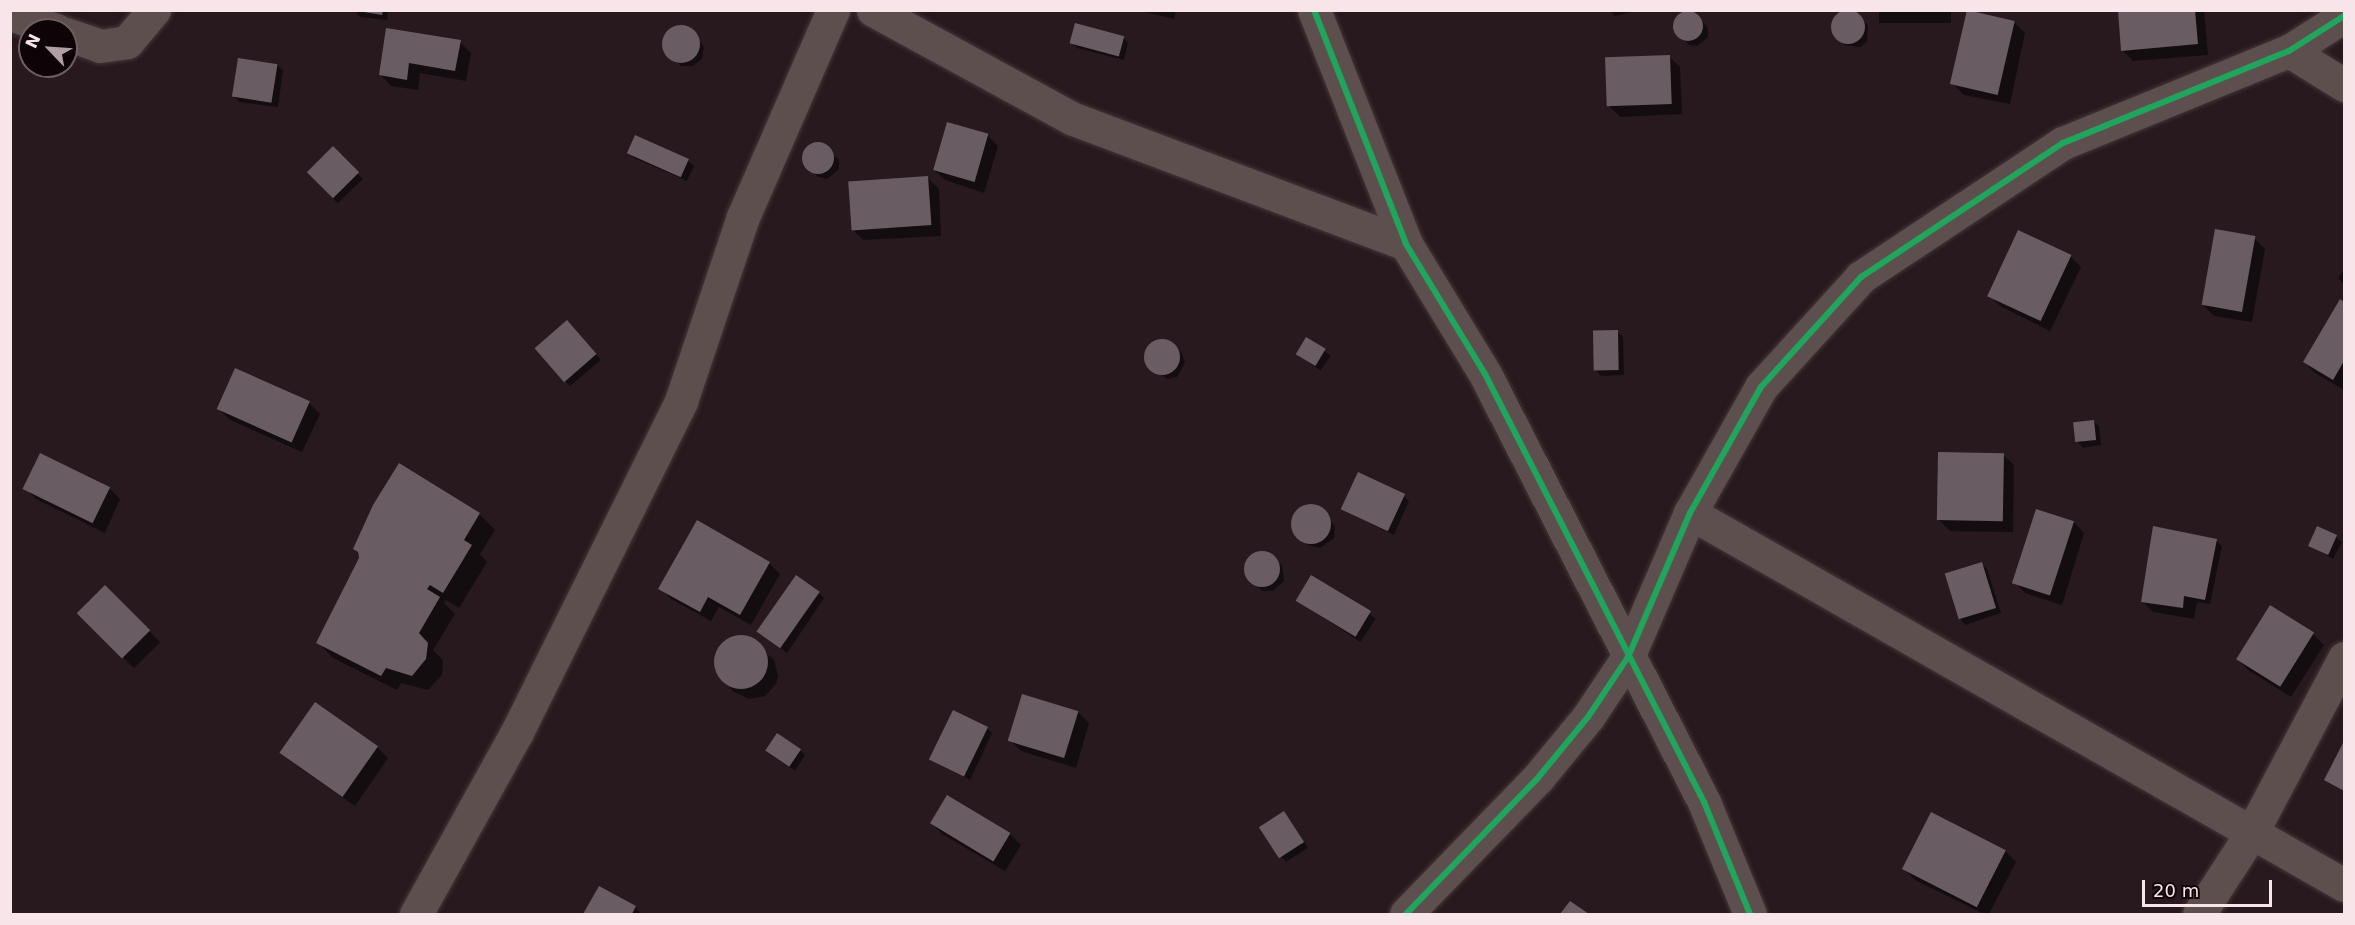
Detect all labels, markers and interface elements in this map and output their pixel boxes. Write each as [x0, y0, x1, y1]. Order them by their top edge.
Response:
north arrow [18, 18, 78, 78]
text: N [22, 31, 44, 51]
scale bar [2145, 868, 2276, 906]
text: 20 m [2153, 880, 2199, 901]

